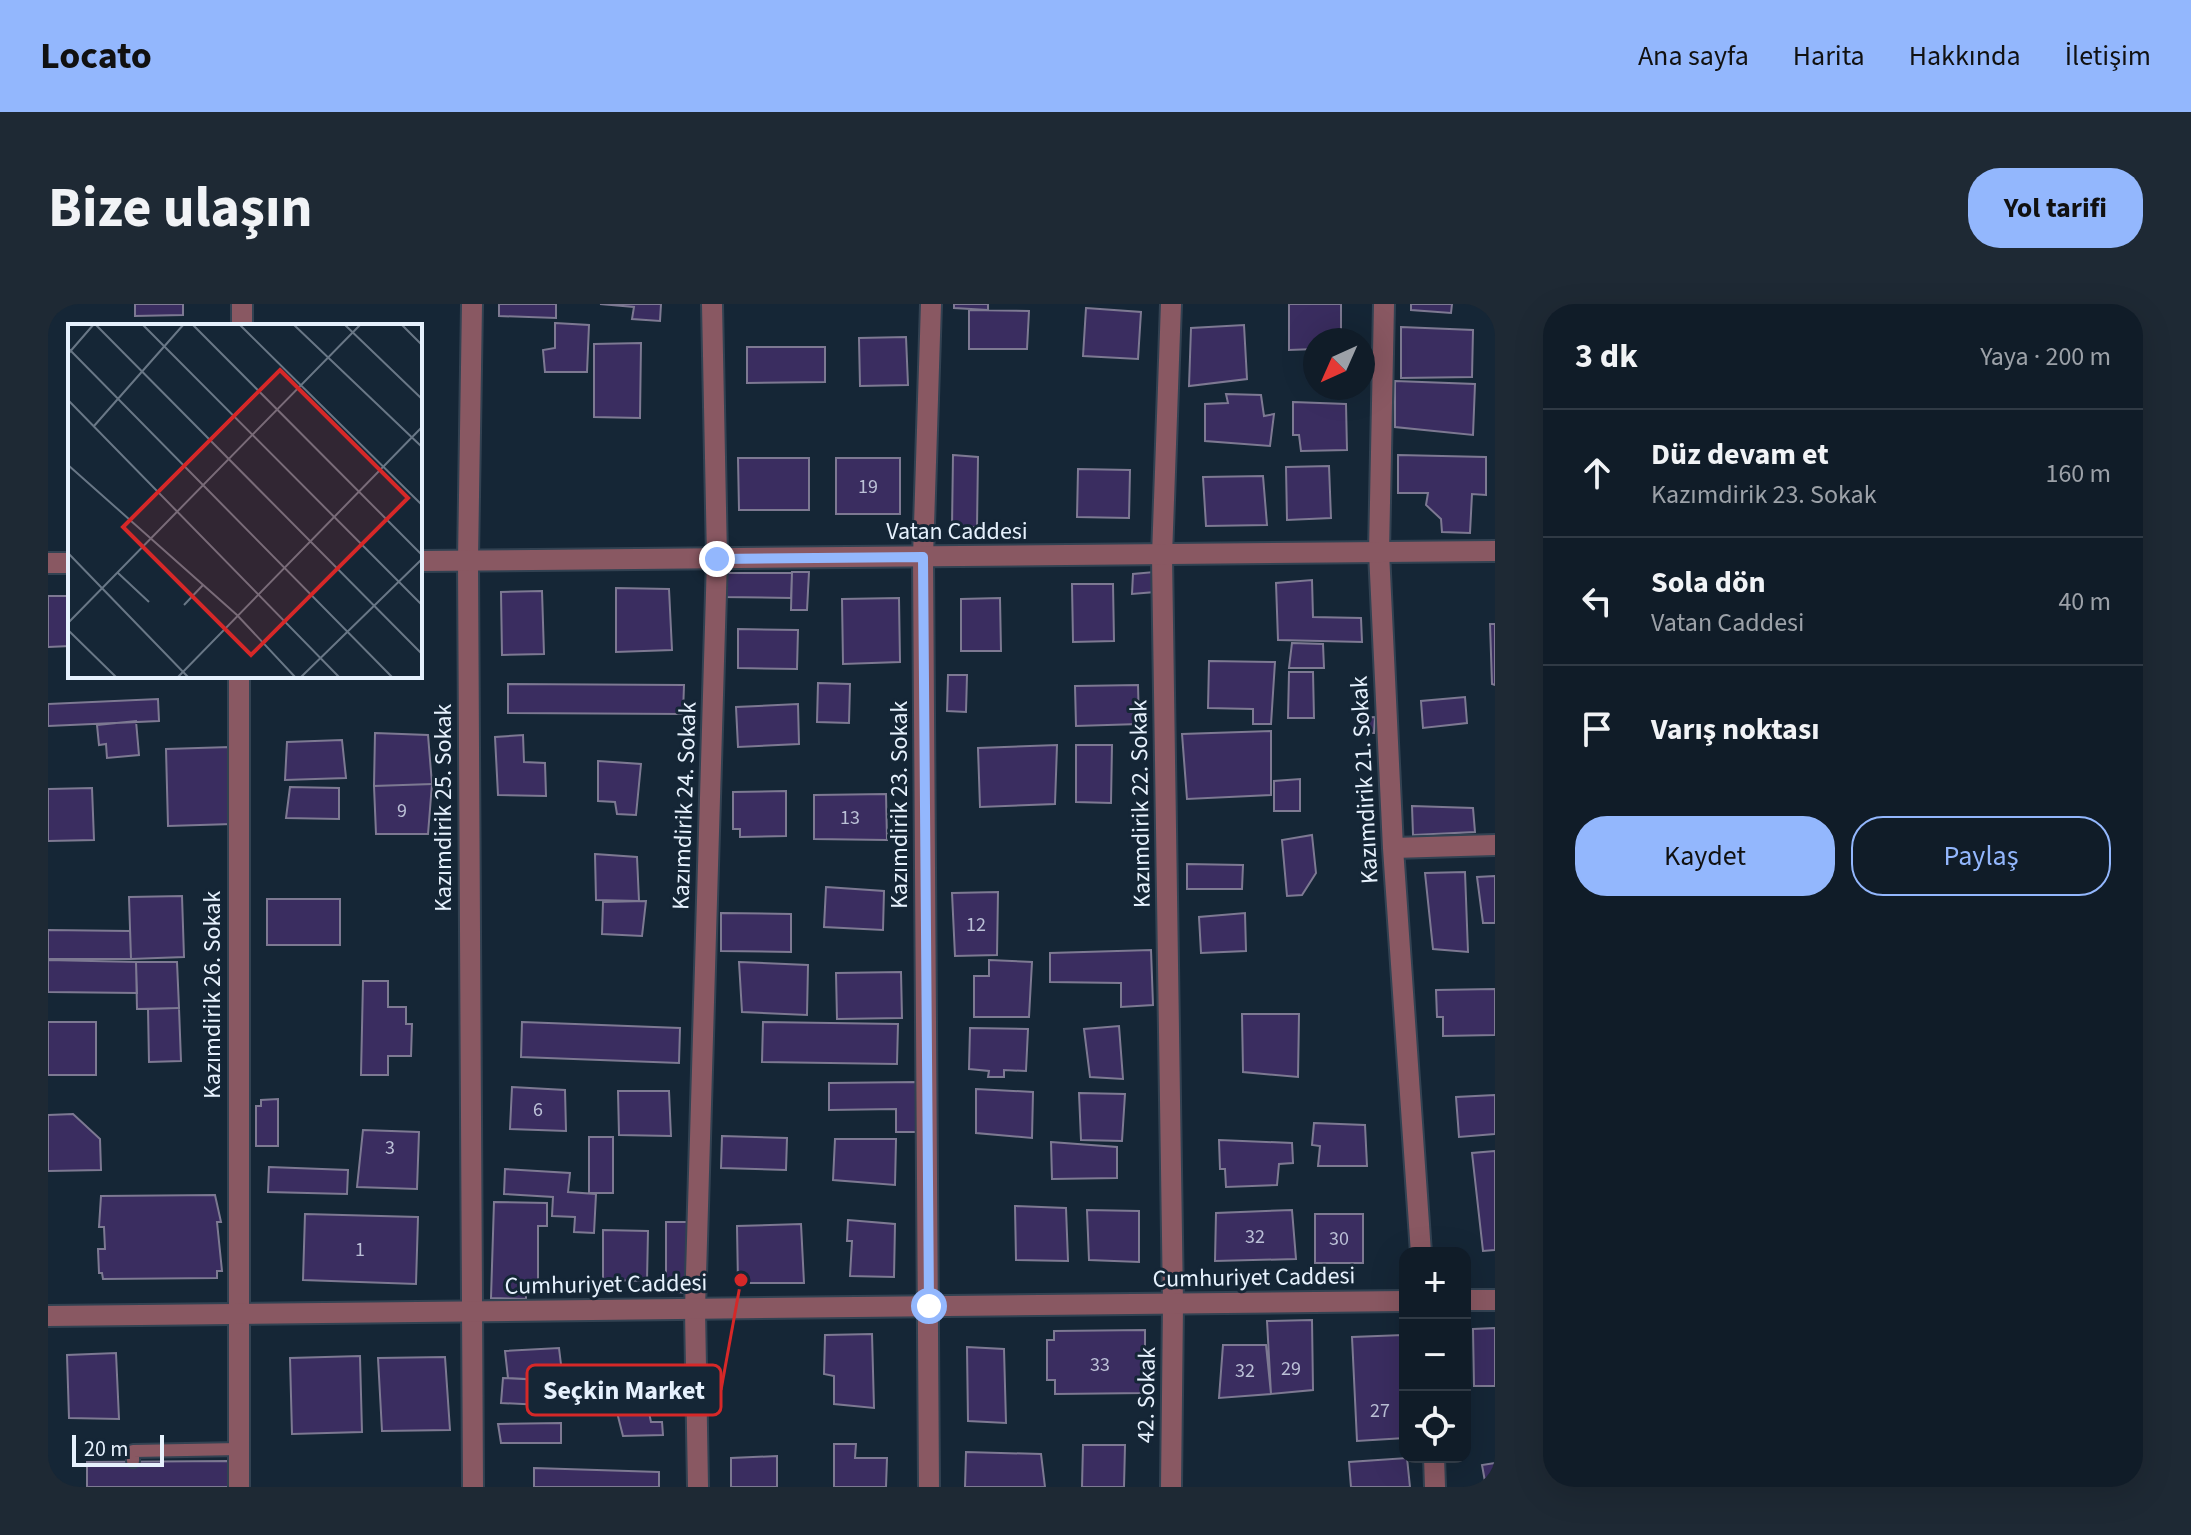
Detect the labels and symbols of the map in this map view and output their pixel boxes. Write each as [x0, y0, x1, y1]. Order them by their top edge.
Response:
inset map [68, 324, 422, 678]
north arrow [1303, 328, 1375, 400]
house number: 19 [858, 473, 878, 501]
street label: Vatan Caddesi [886, 514, 1028, 549]
route end [699, 541, 735, 577]
street label: Kazımdirik 21. Sokak [1342, 675, 1387, 885]
street label: Kazımdirik 22. Sokak [1121, 699, 1160, 908]
street label: Kazımdirik 24. Sokak [663, 701, 706, 911]
street label: Kazımdirik 23. Sokak [882, 701, 917, 909]
street label: Kazımdirik 25. Sokak [426, 704, 461, 912]
house number: 9 [397, 797, 407, 825]
house number: 13 [840, 804, 860, 832]
street label: Kazımdirik 26. Sokak [195, 891, 230, 1099]
house number: 12 [966, 911, 986, 939]
house number: 6 [533, 1096, 543, 1124]
house number: 3 [385, 1134, 395, 1162]
house number: 32 [1245, 1223, 1265, 1251]
house number: 30 [1329, 1225, 1349, 1253]
house number: 1 [355, 1236, 365, 1264]
street label: Cumhuriyet Caddesi [1152, 1258, 1356, 1297]
street label: Cumhuriyet Caddesi [504, 1265, 708, 1304]
route start [911, 1288, 947, 1324]
street label: 42. Sokak [1128, 1347, 1165, 1443]
house number: 33 [1090, 1351, 1110, 1379]
house number: 29 [1281, 1355, 1301, 1383]
house number: 32 [1235, 1357, 1255, 1385]
callout: Seçkin Market [527, 1365, 721, 1415]
text: Seçkin Market [543, 1372, 705, 1409]
house number: 27 [1370, 1397, 1390, 1425]
scale bar [72, 1431, 164, 1467]

